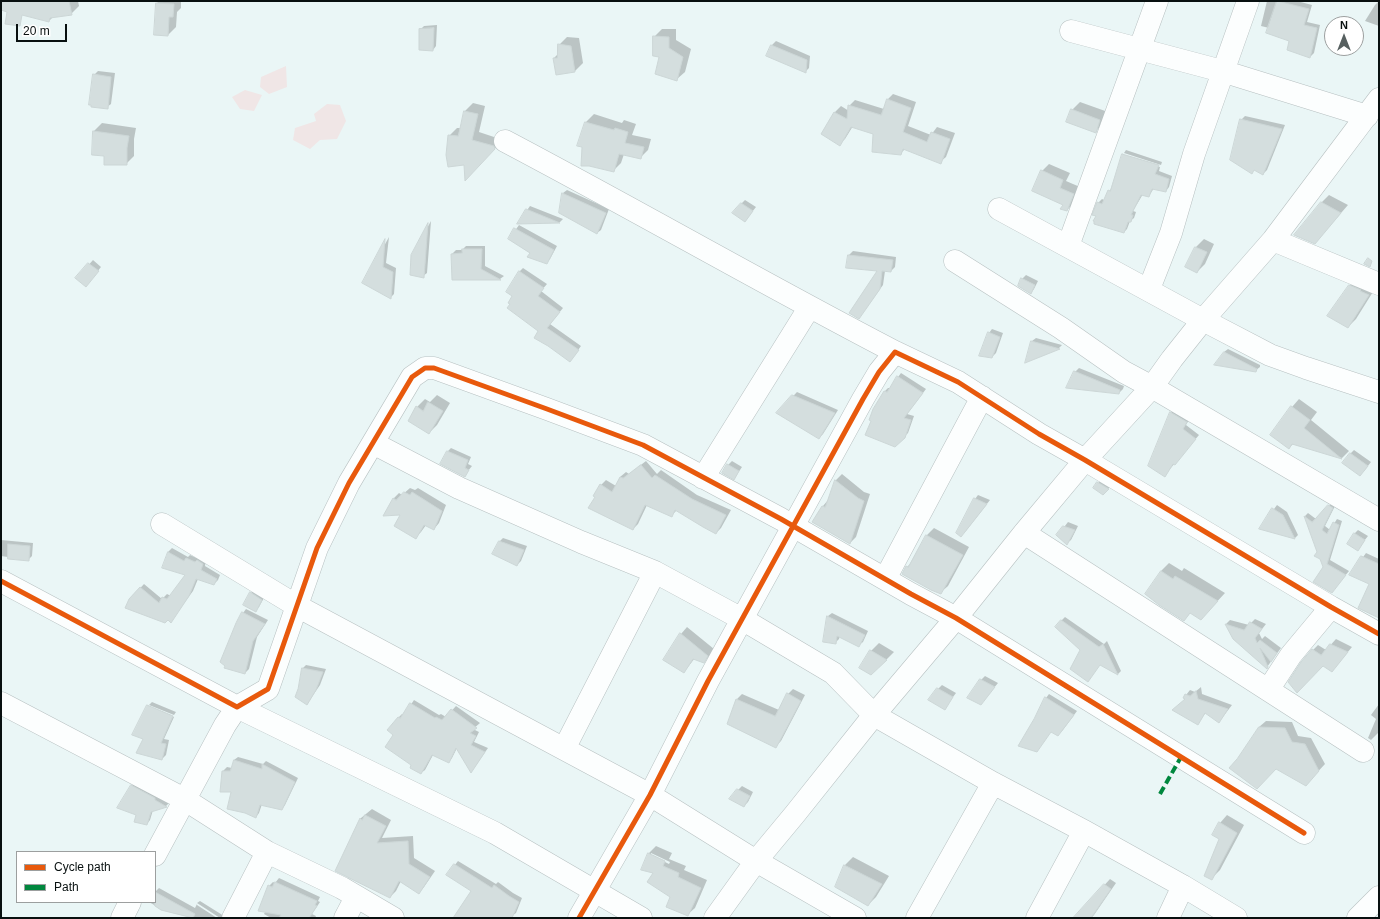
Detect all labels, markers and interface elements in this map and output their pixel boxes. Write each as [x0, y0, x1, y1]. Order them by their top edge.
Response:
scale bar [18, 16, 69, 42]
north arrow [1324, 16, 1364, 56]
text: N [1340, 19, 1348, 31]
text: 20 m [23, 24, 50, 38]
legend [16, 851, 156, 903]
text: Cycle path [54, 860, 111, 874]
text: Path [54, 880, 79, 894]

